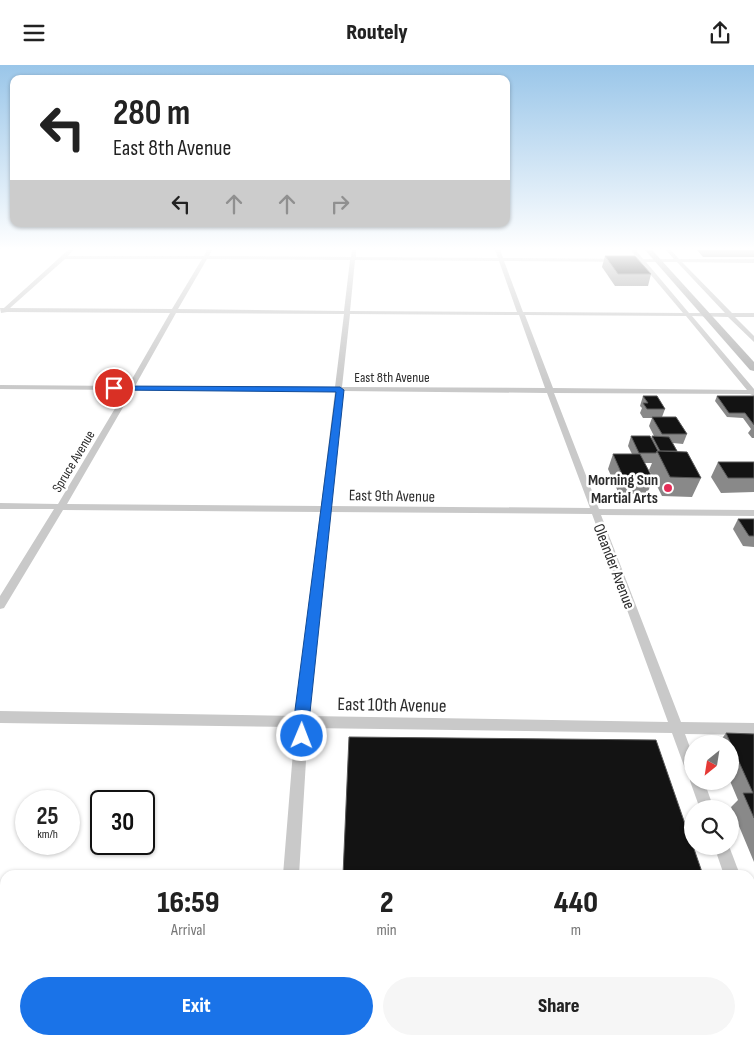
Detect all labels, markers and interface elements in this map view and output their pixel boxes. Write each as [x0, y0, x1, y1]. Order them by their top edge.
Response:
icon: menu [20, 19, 48, 47]
text: Routely [346, 19, 408, 46]
icon: share [706, 19, 734, 47]
text: 280 m [113, 92, 190, 135]
icon: left [30, 95, 95, 160]
text: East 8th Avenue [113, 135, 231, 162]
icon: left [167, 190, 195, 218]
icon: ahead [220, 190, 248, 218]
icon: ahead [273, 190, 301, 218]
icon: right [326, 190, 354, 218]
pin [93, 367, 135, 409]
street label: East 8th Avenue [354, 369, 430, 386]
icon: arrive [100, 374, 128, 402]
street label: Spruce Avenue [48, 427, 99, 495]
place label: Morning Sun Martial Arts [588, 471, 658, 508]
marker: Morning Sun Martial Arts [662, 482, 674, 494]
street label: East 9th Avenue [349, 486, 435, 507]
street label: Oleander Avenue [589, 521, 639, 612]
street label: East 10th Avenue [337, 693, 447, 718]
position arrow [275, 709, 327, 761]
north arrow [684, 735, 739, 790]
map controls [684, 735, 739, 855]
speed limit sign: 30 [90, 790, 155, 855]
button: search [684, 800, 739, 855]
text: 25 [37, 801, 58, 832]
text: km/h [37, 827, 58, 842]
text: 16:59 [157, 885, 219, 921]
text: 2 [380, 885, 393, 921]
text: 440 [554, 885, 598, 921]
text: Arrival [171, 921, 206, 940]
text: min [377, 921, 397, 940]
text: m [571, 921, 581, 940]
button: Exit [20, 977, 373, 1035]
button: Share [383, 977, 735, 1035]

